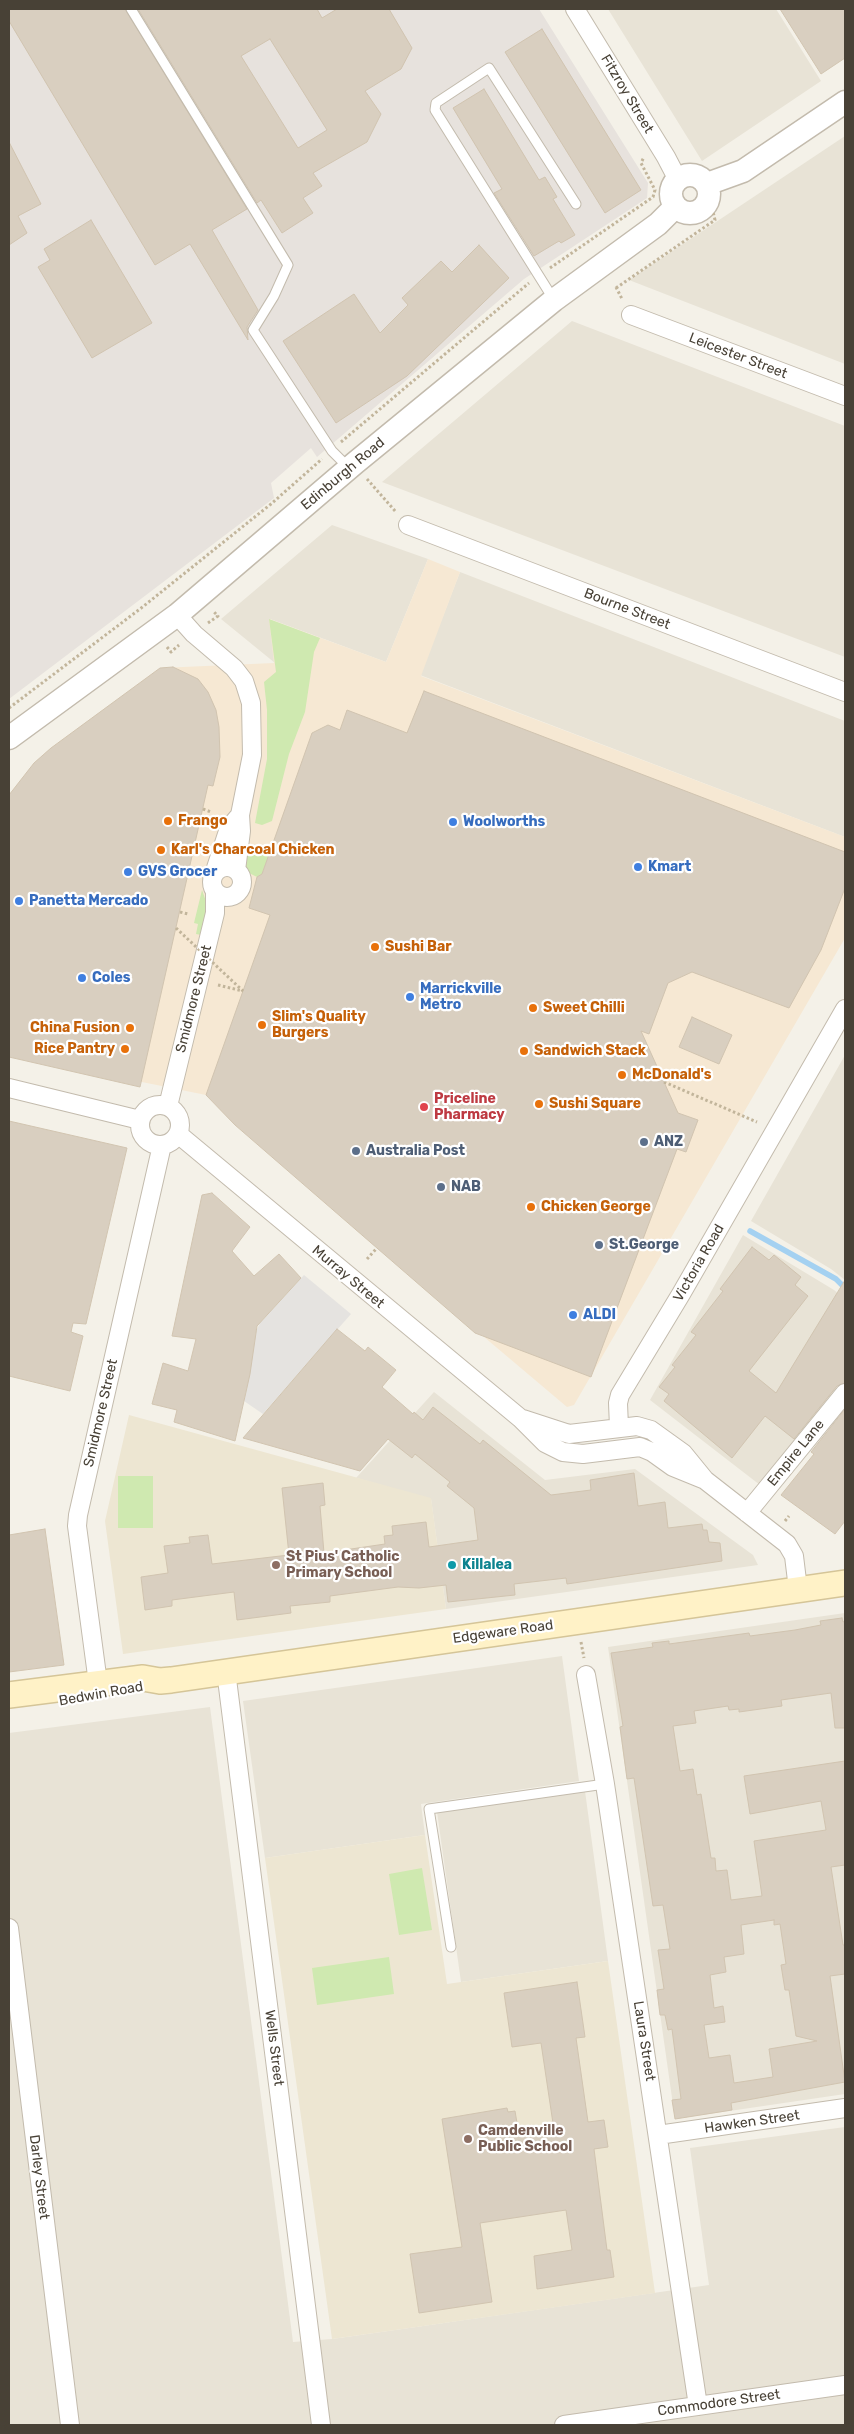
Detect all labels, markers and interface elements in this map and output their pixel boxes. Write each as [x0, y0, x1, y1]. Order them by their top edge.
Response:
street label: Fitzroy Street [597, 52, 657, 136]
street label: Leicester Street [686, 329, 790, 383]
street label: Edinburgh Road [298, 434, 388, 514]
street label: Bourne Street [581, 585, 673, 633]
place label: Frango [178, 813, 227, 829]
place label: Woolworths [463, 814, 545, 830]
marker: Frango [162, 815, 174, 827]
marker: Woolworths [447, 816, 459, 828]
place label: Karl's Charcoal Chicken [171, 842, 335, 858]
marker: Karl's Charcoal Chicken [155, 844, 167, 856]
place label: Kmart [648, 859, 691, 875]
marker: Kmart [632, 861, 644, 873]
place label: GVS Grocer [138, 864, 217, 880]
marker: GVS Grocer [122, 866, 134, 878]
place label: Panetta Mercado [29, 893, 148, 909]
marker: Panetta Mercado [13, 895, 25, 907]
place label: Sushi Bar [385, 939, 452, 955]
marker: Sushi Bar [369, 941, 381, 953]
street label: Smidmore Street [173, 943, 215, 1055]
place label: Coles [92, 970, 130, 986]
marker: Coles [76, 972, 88, 984]
place label: Marrickville Metro [420, 981, 502, 1014]
marker: Marrickville Metro [404, 991, 416, 1003]
place label: Sweet Chilli [543, 1000, 625, 1016]
marker: Sweet Chilli [527, 1002, 539, 1014]
place label: Slim's Quality Burgers [272, 1009, 366, 1042]
marker: Slim's Quality Burgers [256, 1019, 268, 1031]
place label: China Fusion [30, 1020, 120, 1036]
marker: China Fusion [124, 1022, 136, 1034]
place label: Rice Pantry [34, 1041, 115, 1057]
marker: Rice Pantry [119, 1043, 131, 1055]
place label: Sandwich Stack [534, 1043, 646, 1059]
marker: Sandwich Stack [518, 1045, 530, 1057]
place label: McDonald's [632, 1067, 711, 1083]
marker: McDonald's [616, 1069, 628, 1081]
place label: Priceline Pharmacy [434, 1091, 505, 1124]
place label: Sushi Square [549, 1096, 641, 1112]
marker: Sushi Square [533, 1098, 545, 1110]
marker: Priceline Pharmacy [418, 1101, 430, 1113]
place label: ANZ [654, 1134, 683, 1150]
marker: ANZ [638, 1136, 650, 1148]
place label: Australia Post [366, 1143, 465, 1159]
marker: Australia Post [350, 1145, 362, 1157]
place label: NAB [451, 1179, 481, 1195]
marker: NAB [435, 1181, 447, 1193]
place label: Chicken George [541, 1199, 651, 1215]
marker: Chicken George [525, 1201, 537, 1213]
street label: Victoria Road [670, 1221, 728, 1305]
place label: St.George [609, 1237, 679, 1253]
marker: St.George [593, 1239, 605, 1251]
street label: Murray Street [308, 1242, 388, 1312]
place label: ALDI [583, 1307, 616, 1323]
marker: ALDI [567, 1309, 579, 1321]
street label: Smidmore Street [80, 1357, 122, 1469]
street label: Empire Lane [764, 1416, 828, 1490]
place label: St Pius' Catholic Primary School [286, 1549, 400, 1581]
place label: Killalea [462, 1557, 512, 1573]
marker: St Pius' Catholic Primary School [270, 1559, 282, 1571]
marker: Killalea [446, 1559, 458, 1571]
street label: Edgeware Road [452, 1617, 554, 1647]
street label: Bedwin Road [58, 1678, 144, 1710]
street label: Laura Street [629, 2000, 659, 2082]
street label: Wells Street [261, 2009, 287, 2087]
street label: Hawken Street [703, 2107, 801, 2137]
place label: Camdenville Public School [478, 2123, 572, 2156]
marker: Camdenville Public School [462, 2133, 474, 2145]
street label: Darley Street [25, 2134, 53, 2220]
street label: Commodore Street [657, 2386, 781, 2420]

